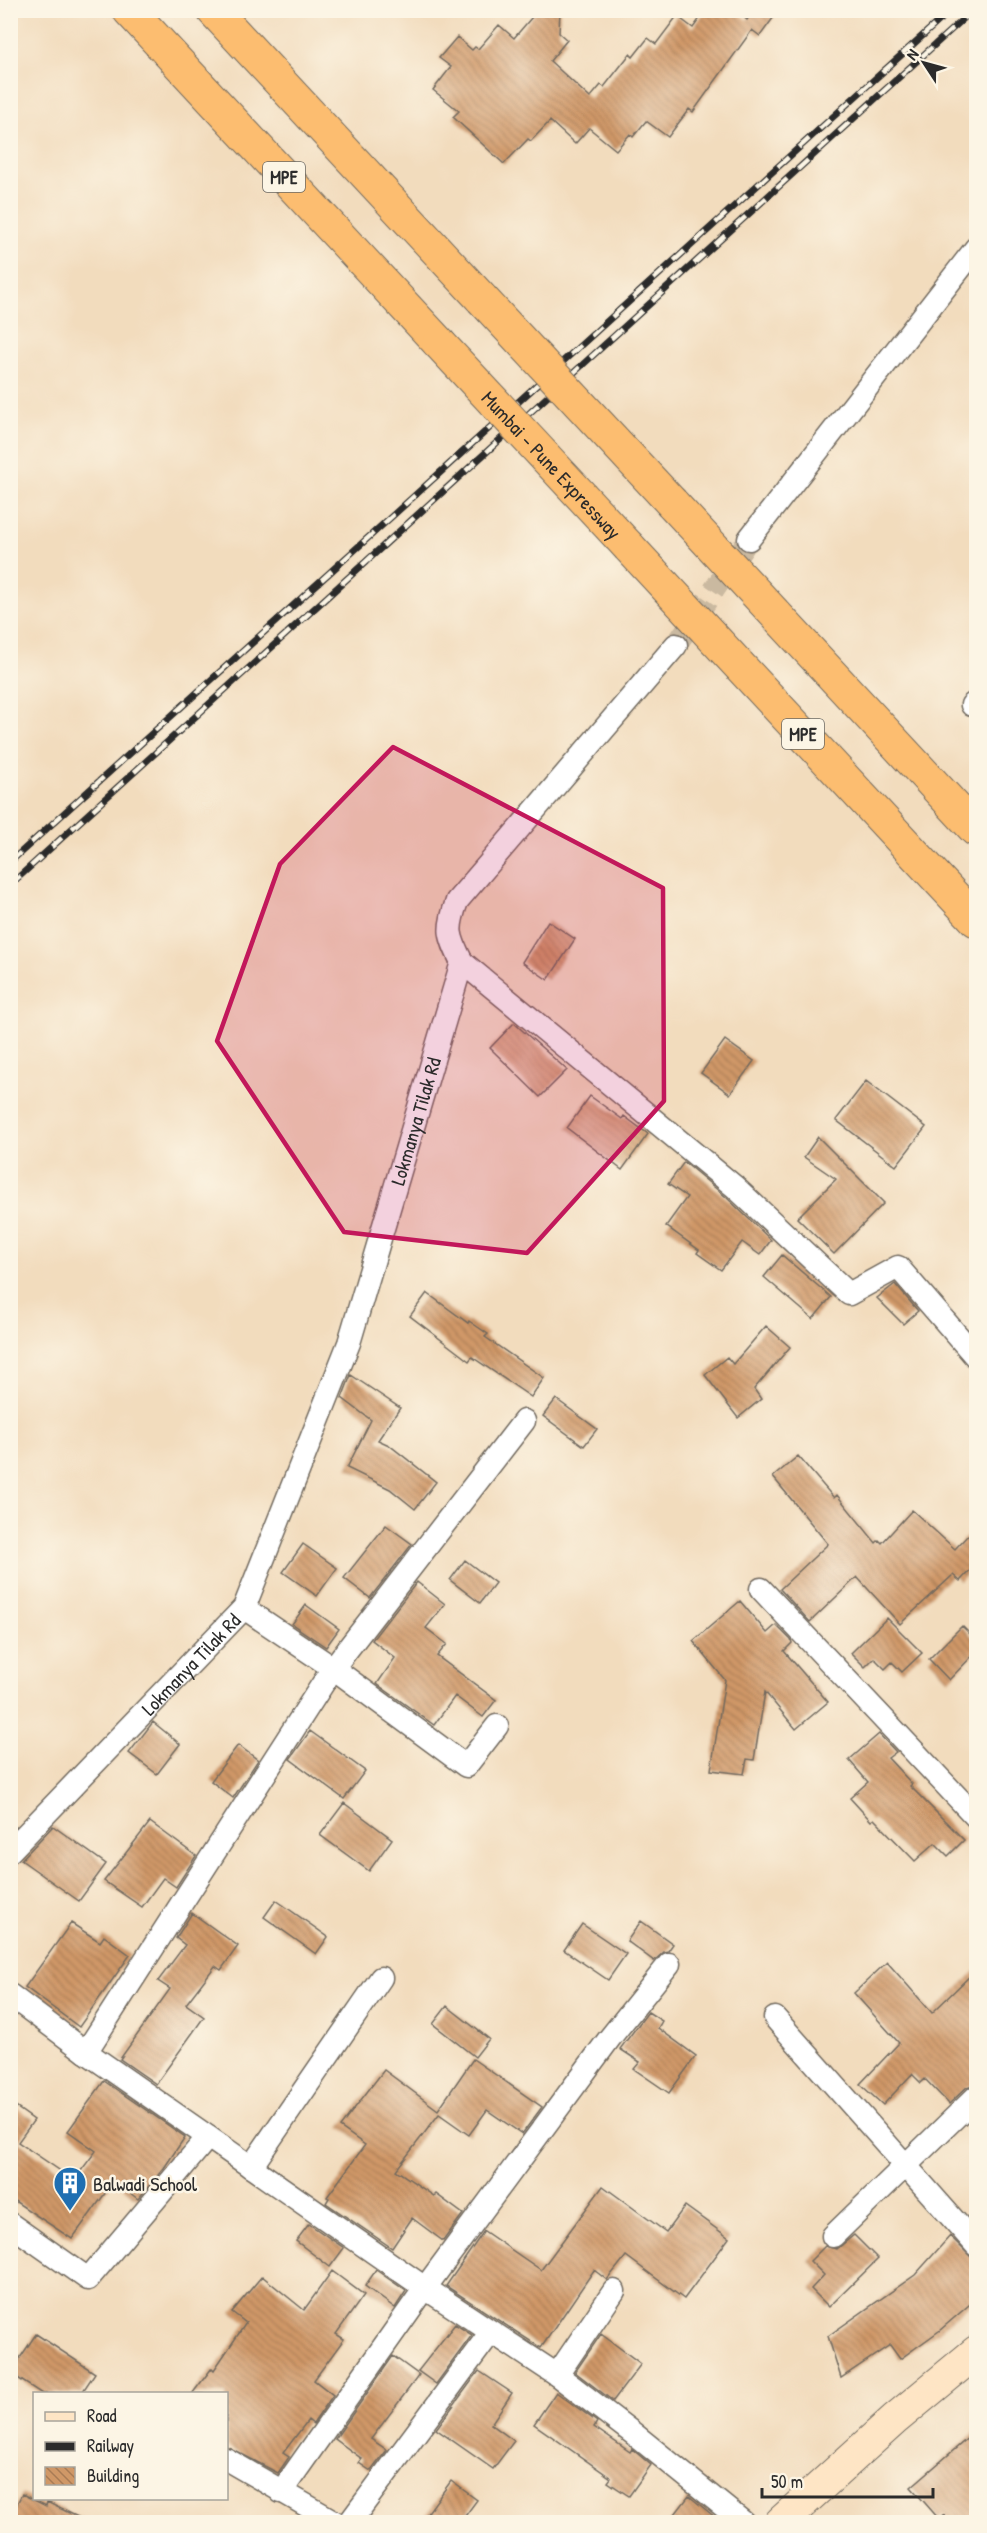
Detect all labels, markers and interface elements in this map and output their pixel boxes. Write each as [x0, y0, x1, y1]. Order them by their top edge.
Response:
north arrow [894, 33, 954, 93]
text: N [900, 44, 924, 64]
road number: MPE [263, 162, 305, 192]
street label: Mumbai - Pune Expressway [476, 384, 628, 545]
road number: MPE [782, 719, 824, 749]
street label: Lokmanya Tilak Rd [383, 1054, 447, 1188]
street label: Lokmanya Tilak Rd [135, 1607, 246, 1721]
building icon: Balwadi School [52, 2165, 88, 2212]
place label: Balwadi School [93, 2170, 198, 2197]
legend [33, 2392, 228, 2500]
text: Road [87, 2403, 117, 2428]
text: Railway [87, 2433, 134, 2458]
scale bar [762, 2461, 933, 2499]
text: Building [87, 2463, 139, 2488]
text: 50 m [771, 2469, 803, 2494]

